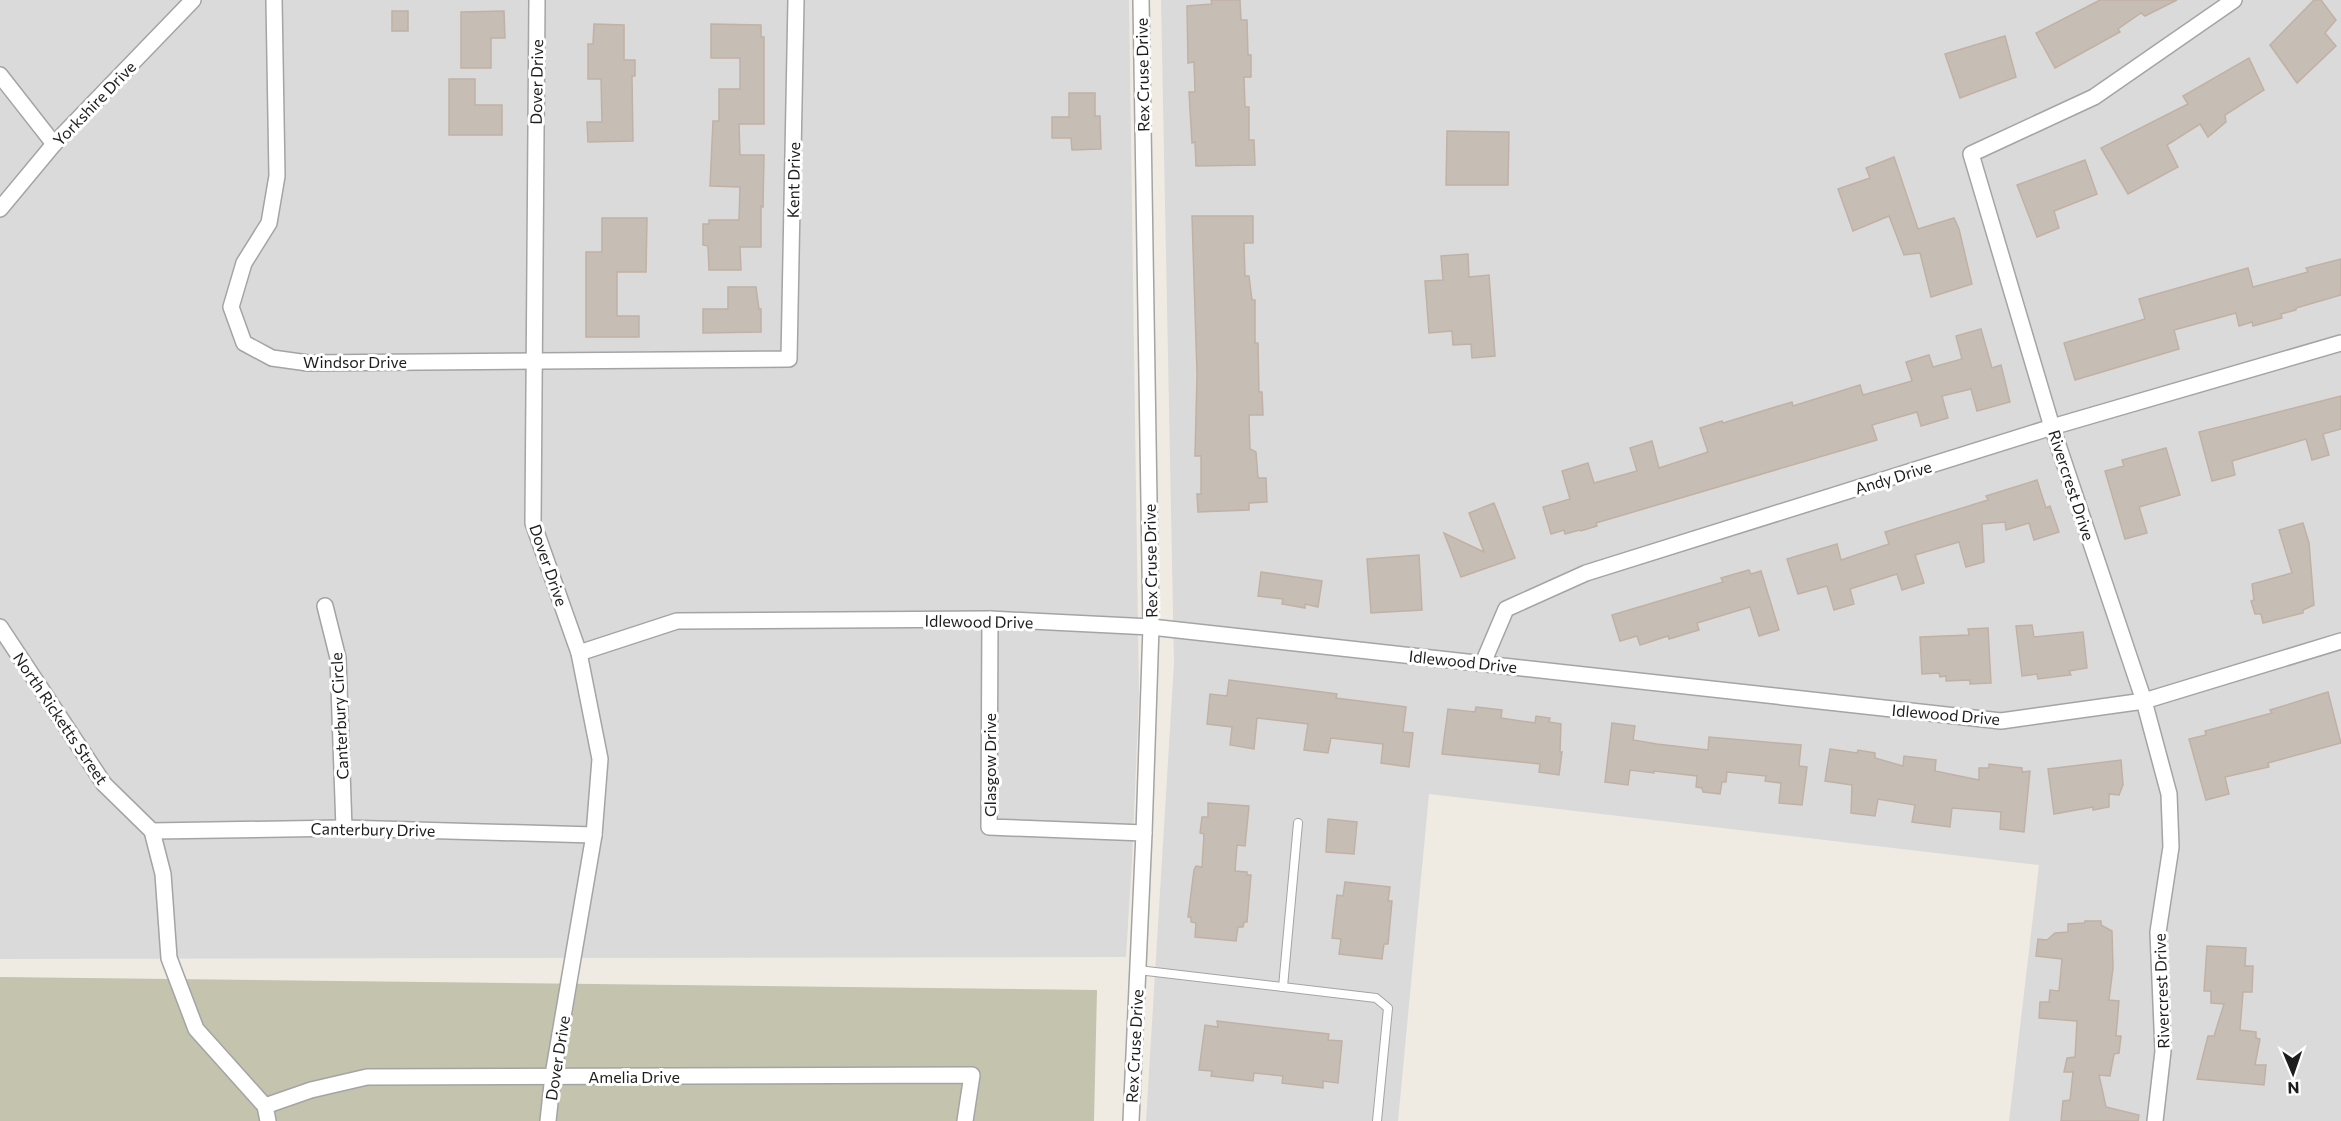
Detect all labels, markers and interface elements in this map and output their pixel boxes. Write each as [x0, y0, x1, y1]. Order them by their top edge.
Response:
street label: Rex Cruse Drive [1132, 18, 1152, 132]
street label: Dover Drive [526, 39, 546, 125]
street label: Yorkshire Drive [49, 57, 139, 149]
street label: Kent Drive [783, 142, 803, 218]
street label: Windsor Drive [303, 352, 407, 371]
street label: Rivercrest Drive [2045, 427, 2099, 543]
street label: Andy Drive [1852, 456, 1934, 498]
street label: Rex Cruse Drive [1140, 504, 1160, 618]
street label: Dover Drive [526, 521, 572, 609]
street label: Idlewood Drive [925, 611, 1033, 631]
street label: Idlewood Drive [1408, 646, 1518, 676]
street label: North Ricketts Street [10, 648, 112, 788]
street label: Canterbury Circle [326, 652, 352, 780]
street label: Idlewood Drive [1891, 700, 2001, 728]
street label: Glasgow Drive [980, 713, 999, 817]
street label: Canterbury Drive [311, 818, 435, 840]
street label: Rivercrest Drive [2149, 933, 2173, 1049]
street label: Rex Cruse Drive [1122, 989, 1146, 1103]
street label: Dover Drive [541, 1014, 573, 1102]
north arrow [2263, 1043, 2323, 1103]
street label: Amelia Drive [588, 1067, 680, 1086]
text: N [2287, 1079, 2300, 1098]

